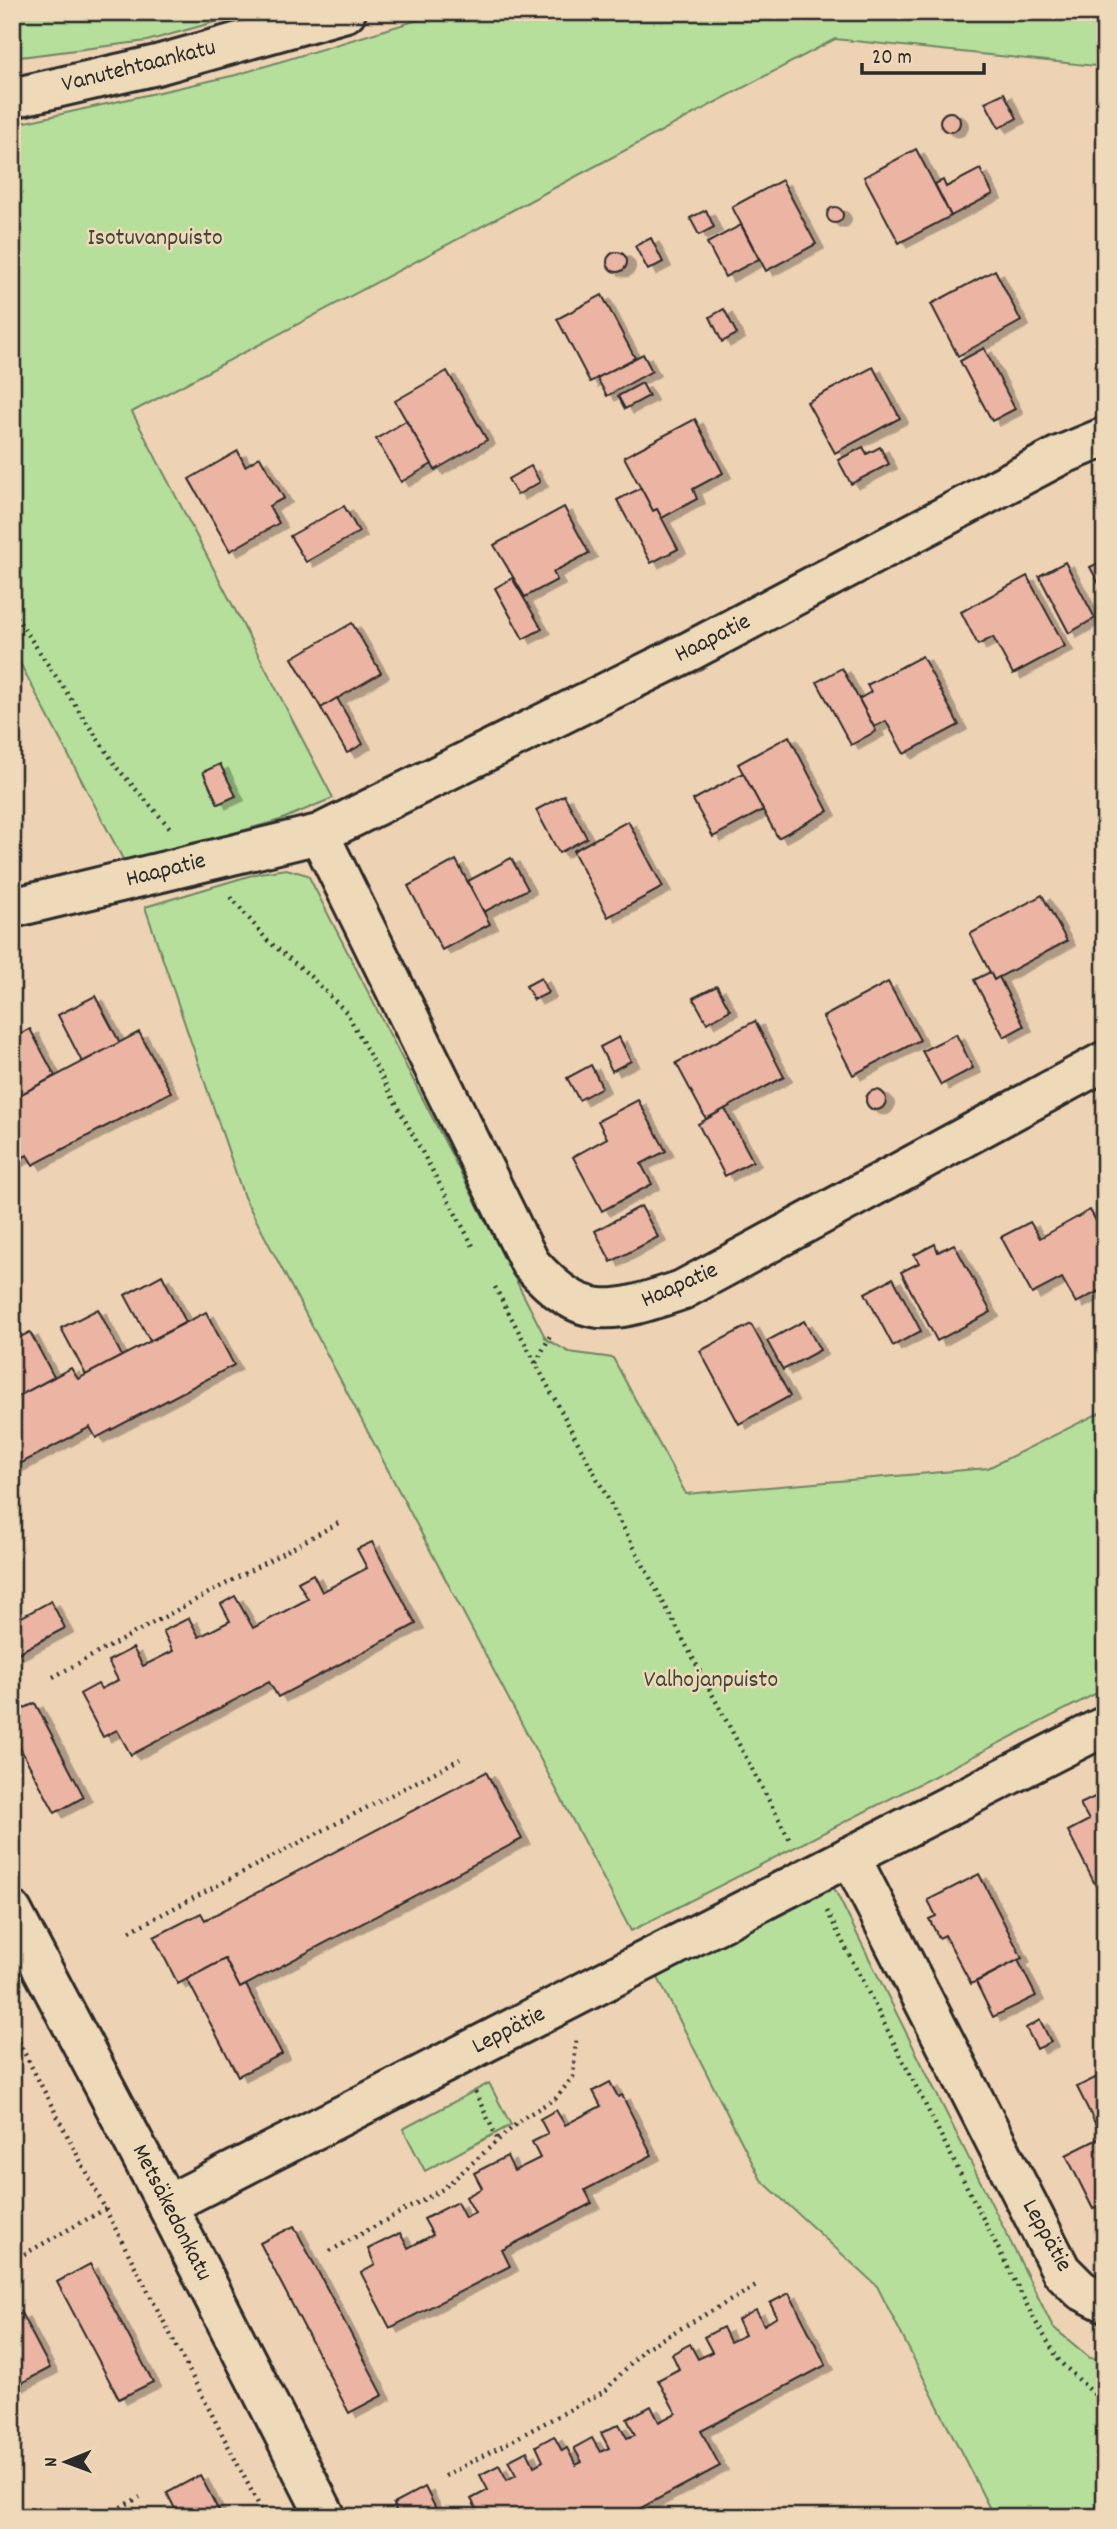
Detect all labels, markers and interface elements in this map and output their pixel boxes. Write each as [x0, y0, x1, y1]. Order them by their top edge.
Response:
street label: Vanutehtaankatu [59, 31, 219, 103]
scale bar [862, 32, 984, 76]
text: 20 m [872, 44, 912, 74]
park label: Isotuvanpuisto [87, 222, 223, 256]
street label: Haapatie [669, 605, 757, 673]
street label: Haapatie [123, 845, 209, 897]
street label: Haapatie [636, 1254, 724, 1318]
park label: Valhojanpuisto [644, 1664, 778, 1698]
street label: Leppätie [466, 1998, 552, 2064]
street label: Metsäkedonkatu [122, 2139, 220, 2287]
street label: Leppätie [1012, 2194, 1080, 2278]
north arrow [32, 2428, 102, 2498]
text: N [39, 2457, 66, 2467]

